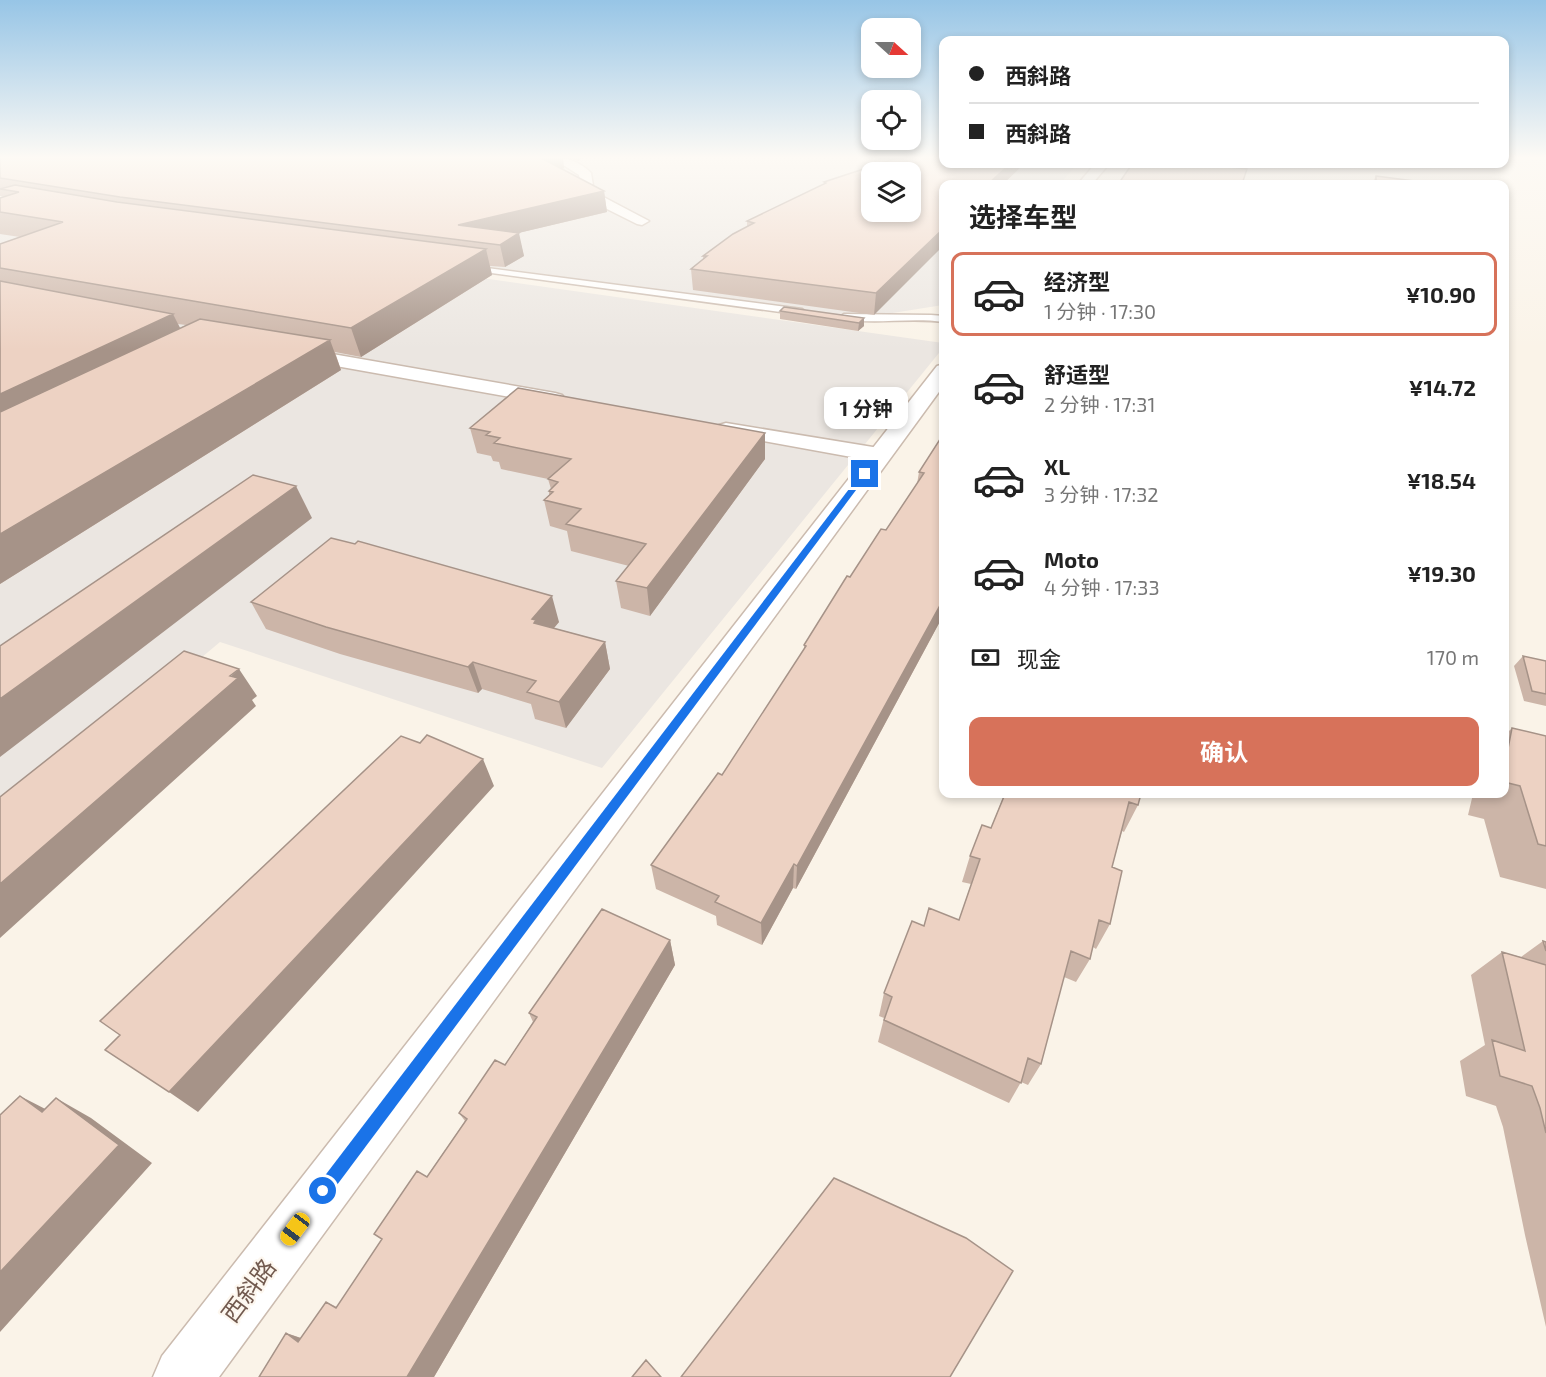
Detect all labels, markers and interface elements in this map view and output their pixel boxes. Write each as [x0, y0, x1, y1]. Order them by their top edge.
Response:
north arrow [861, 18, 921, 78]
map controls [861, 18, 921, 222]
text: 西斜路 [1005, 62, 1071, 88]
button: locate [861, 90, 921, 150]
text: 西斜路 [1005, 120, 1071, 146]
button: layers [861, 162, 921, 222]
text: 选择车型 [969, 200, 1077, 232]
icon: car [972, 267, 1026, 321]
text: 经济型 [1044, 268, 1110, 294]
text: ¥10.90 [1406, 281, 1476, 307]
text: 1 分钟 · 17:30 [1044, 299, 1156, 323]
icon: car [972, 360, 1026, 414]
text: 舒适型 [1044, 361, 1110, 387]
text: ¥14.72 [1409, 374, 1476, 400]
callout: 1 分钟 [823, 387, 907, 429]
text: 2 分钟 · 17:31 [1044, 392, 1155, 416]
text: 1 分钟 [840, 396, 892, 420]
icon: car [972, 453, 1026, 507]
text: XL [1044, 453, 1070, 479]
route end [851, 460, 878, 487]
text: ¥18.54 [1407, 467, 1476, 493]
text: 3 分钟 · 17:32 [1044, 482, 1159, 506]
icon: car [972, 546, 1026, 600]
text: Moto [1044, 546, 1099, 572]
text: ¥19.30 [1407, 560, 1476, 586]
text: 4 分钟 · 17:33 [1044, 575, 1160, 599]
icon: cash [969, 641, 1002, 674]
text: 现金 [1017, 645, 1061, 671]
text: 170 m [1427, 645, 1479, 669]
button: 确认 [969, 717, 1479, 786]
route start [309, 1177, 336, 1204]
car [277, 1209, 313, 1249]
street label: 西斜路 [215, 1253, 281, 1327]

